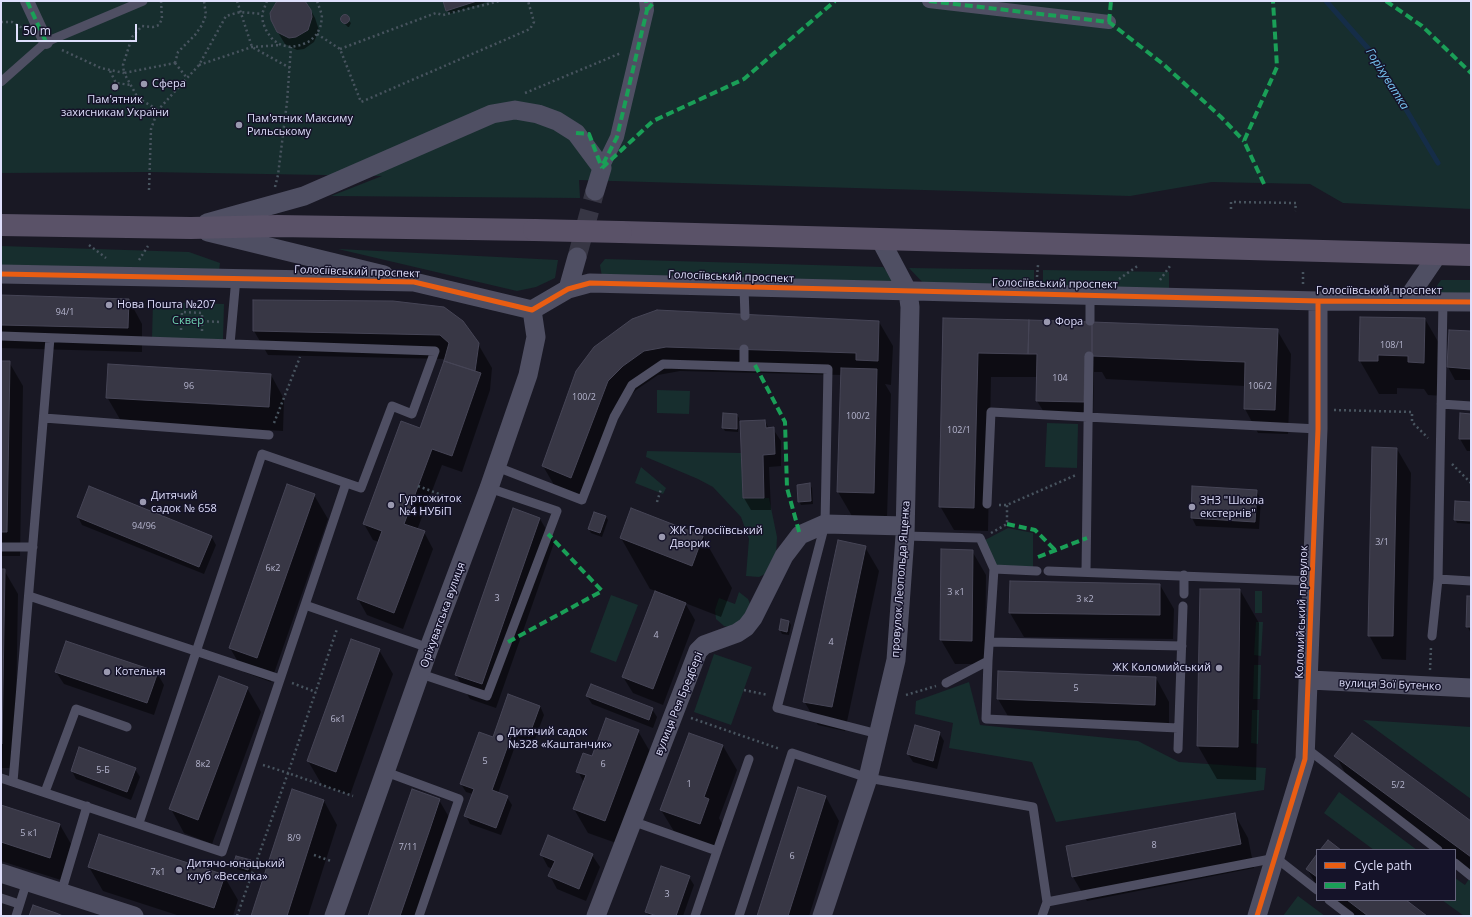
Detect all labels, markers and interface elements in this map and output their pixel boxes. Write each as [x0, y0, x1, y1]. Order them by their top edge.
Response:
scale bar [18, 16, 139, 42]
text: 50 m [23, 22, 51, 39]
water label: Горіхуватка [1362, 46, 1412, 112]
place label: Сфера [152, 77, 186, 91]
marker: Сфера [139, 79, 149, 89]
marker: Пам'ятник захисникам України [110, 82, 120, 92]
place label: Пам'ятник захисникам України [61, 93, 169, 119]
place label: Пам'ятник Максиму Рильському [247, 112, 353, 138]
marker: Пам'ятник Максиму Рильському [234, 120, 244, 130]
street label: Голосіївський проспект [294, 263, 420, 281]
street label: Голосіївський проспект [668, 268, 794, 286]
street label: Голосіївський проспект [992, 276, 1118, 292]
street label: Голосіївський проспект [1316, 284, 1442, 298]
place label: Нова Пошта №207 [117, 298, 216, 312]
marker: Нова Пошта №207 [104, 300, 114, 310]
house number: 94/1 [56, 307, 74, 317]
park label: Сквер [172, 314, 204, 328]
place label: Фора [1055, 315, 1083, 329]
marker: Фора [1042, 317, 1052, 327]
house number: 108/1 [1380, 340, 1404, 350]
house number: 104 [1052, 373, 1068, 383]
house number: 96 [184, 381, 194, 391]
house number: 106/2 [1248, 381, 1272, 391]
house number: 100/2 [572, 392, 596, 402]
house number: 100/2 [846, 411, 870, 421]
house number: 102/1 [947, 425, 971, 435]
place label: Дитячий садок № 658 [151, 489, 217, 515]
place label: Гуртожиток №4 НУБіП [399, 492, 461, 518]
place label: ЗНЗ "Школа екстернів" [1200, 494, 1264, 520]
marker: Дитячий садок № 658 [138, 497, 148, 507]
marker: Гуртожиток №4 НУБіП [386, 500, 396, 510]
street label: провулок Леопольда Ященка [889, 500, 913, 658]
marker: ЗНЗ "Школа екстернів" [1187, 502, 1197, 512]
house number: 94/96 [132, 521, 156, 531]
place label: ЖК Голосіївський Дворик [670, 524, 763, 550]
marker: ЖК Голосіївський Дворик [657, 532, 667, 542]
house number: 3/1 [1375, 537, 1389, 547]
street label: Коломийський провулок [1293, 545, 1311, 679]
street label: Оріхуватська вулиця [418, 560, 468, 670]
house number: 6к2 [266, 563, 280, 573]
house number: 3 к1 [947, 587, 965, 597]
house number: 3 [494, 593, 500, 603]
house number: 3 к2 [1076, 594, 1094, 604]
house number: 4 [653, 630, 659, 640]
house number: 4 [828, 637, 834, 647]
street label: вулиця Рея Бредбері [652, 650, 706, 758]
place label: ЖК Коломийський [1112, 661, 1211, 675]
marker: ЖК Коломийський [1214, 663, 1224, 673]
place label: Котельня [115, 665, 166, 679]
marker: Котельня [102, 667, 112, 677]
street label: вулиця Зої Бутенко [1339, 677, 1441, 693]
house number: 5 [1073, 683, 1079, 693]
house number: 6к1 [331, 714, 345, 724]
place label: Дитячий садок №328 «Каштанчик» [508, 725, 612, 751]
marker: Дитячий садок №328 «Каштанчик» [495, 733, 505, 743]
house number: 5 [482, 756, 488, 766]
house number: 8к2 [196, 759, 210, 769]
house number: 6 [600, 759, 606, 769]
house number: 5-Б [96, 765, 110, 775]
house number: 1 [686, 779, 692, 789]
house number: 5/2 [1391, 780, 1405, 790]
house number: 5 к1 [20, 828, 38, 838]
house number: 8/9 [287, 833, 301, 843]
house number: 8 [1151, 840, 1157, 850]
house number: 7/11 [399, 842, 417, 852]
legend [1316, 849, 1456, 901]
house number: 6 [789, 851, 795, 861]
place label: Дитячо-юнацький клуб «Веселка» [187, 857, 285, 883]
text: Cycle path [1354, 857, 1412, 874]
marker: Дитячо-юнацький клуб «Веселка» [174, 865, 184, 875]
house number: 7к1 [151, 867, 165, 877]
text: Path [1354, 877, 1380, 894]
house number: 3 [664, 889, 670, 899]

